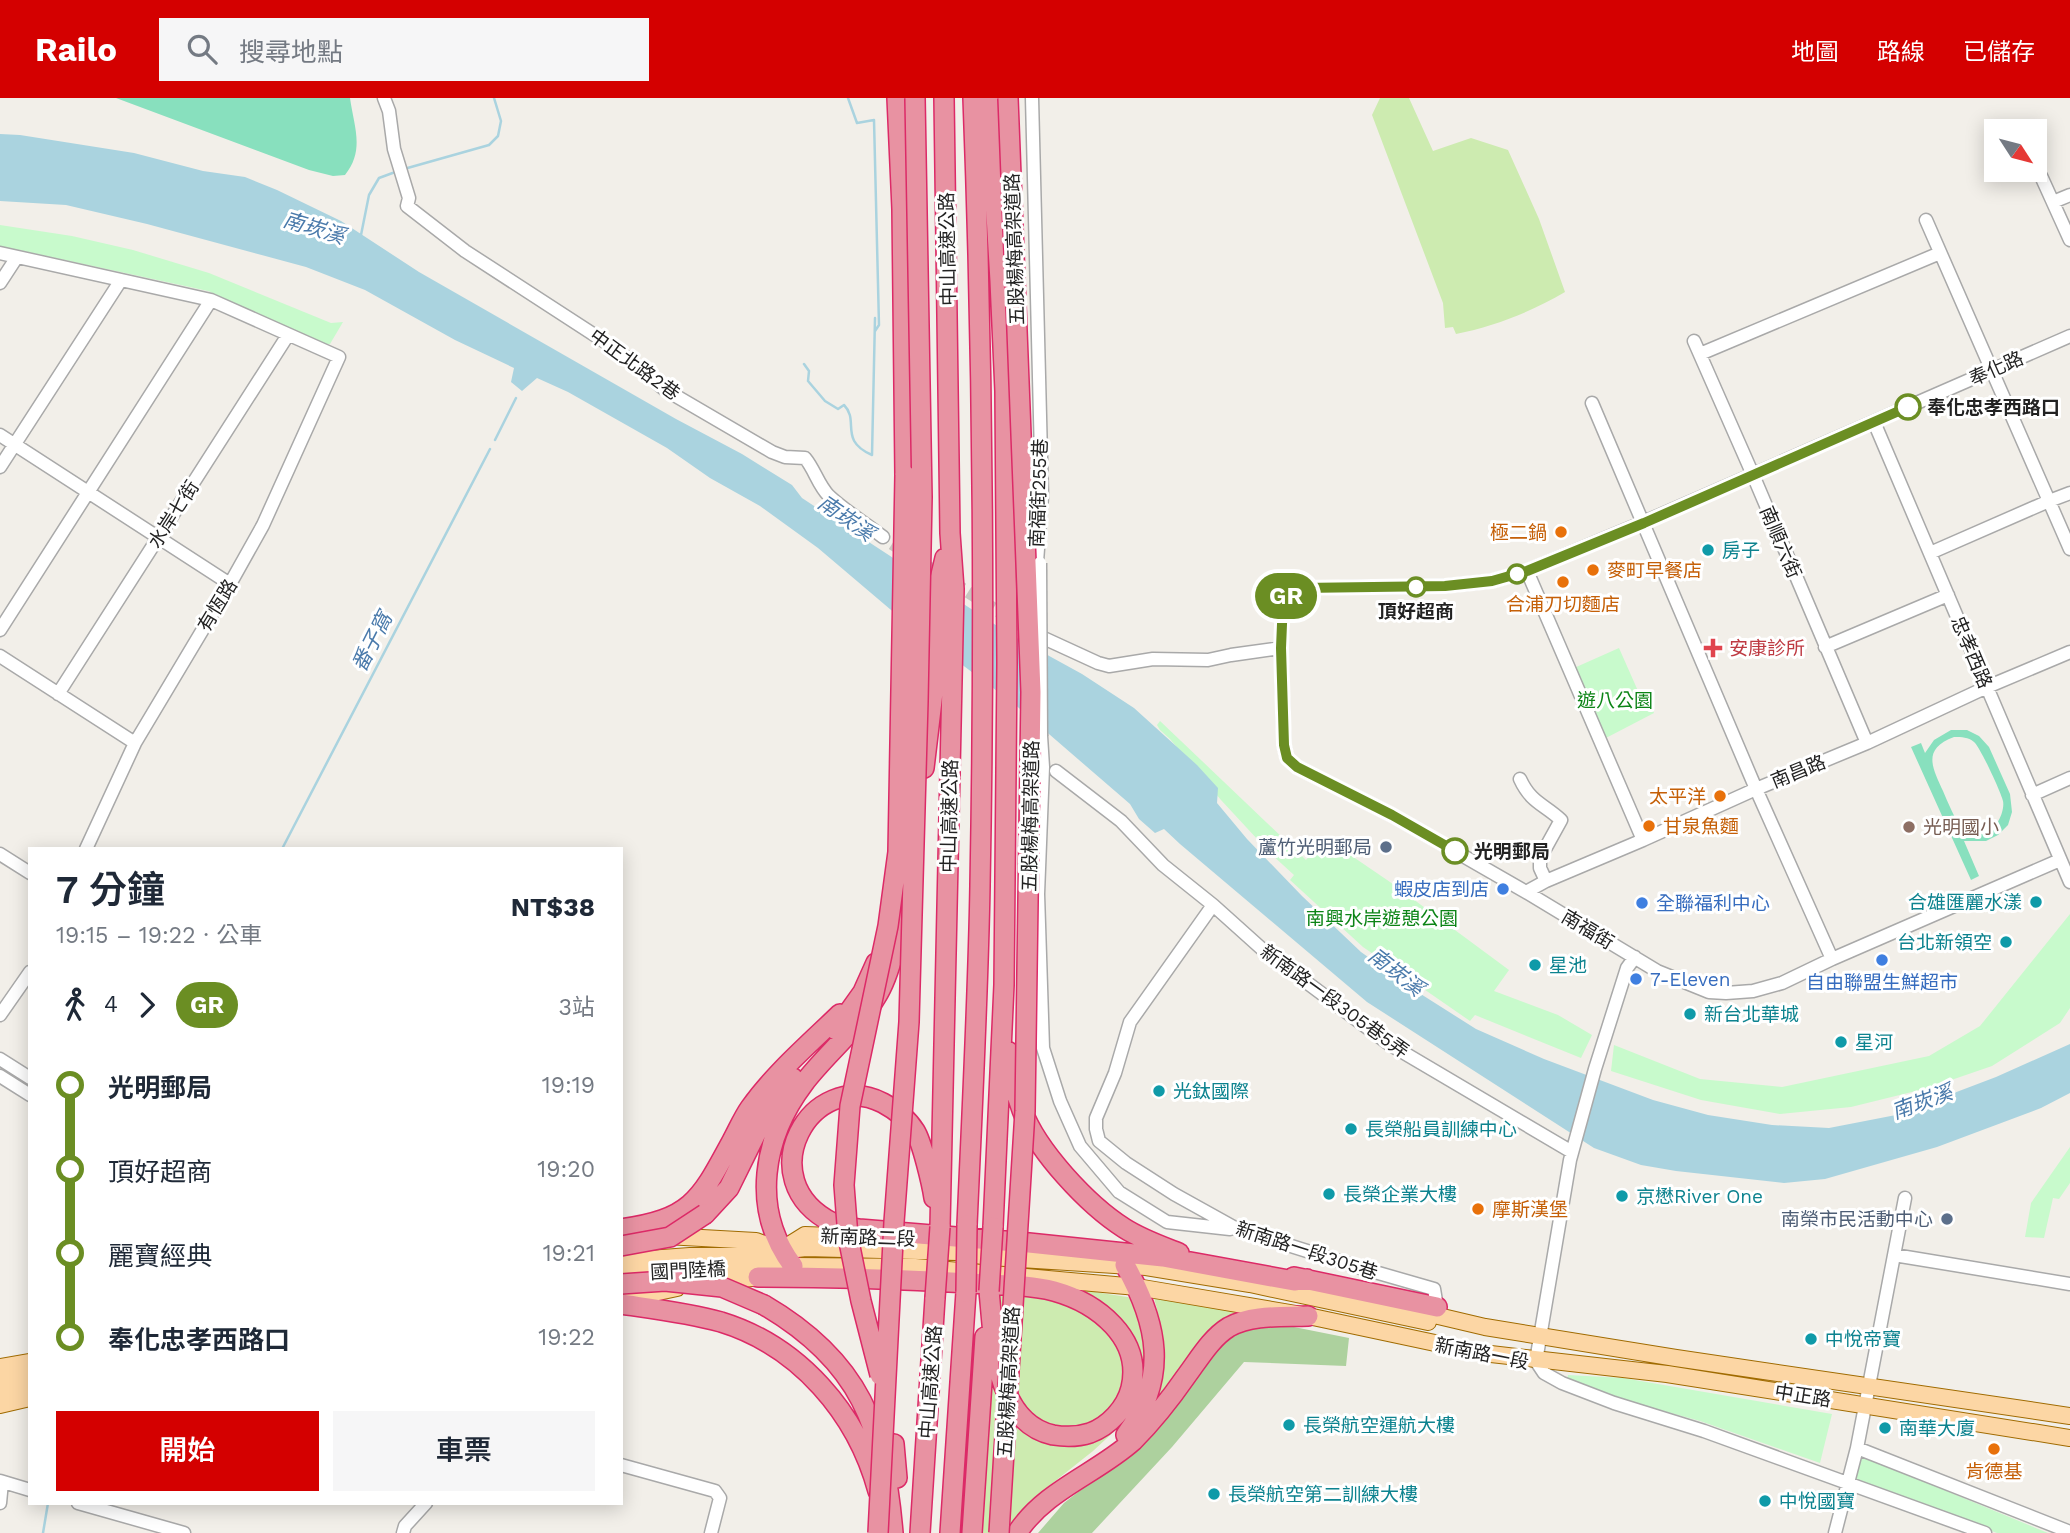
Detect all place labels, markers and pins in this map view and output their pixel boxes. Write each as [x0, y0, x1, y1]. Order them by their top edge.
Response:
marker: 奉化忠孝西路口 [1895, 394, 1921, 420]
place label: 奉化忠孝西路口 [1927, 396, 2060, 419]
place label: 極二鍋 [1490, 521, 1547, 544]
marker: 極二鍋 [1553, 524, 1569, 540]
place label: 房子 [1722, 539, 1760, 562]
marker: 房子 [1700, 542, 1716, 558]
place label: 麥町早餐店 [1607, 559, 1702, 582]
marker: 麥町早餐店 [1585, 562, 1601, 578]
unlabelled marker [1507, 564, 1527, 584]
marker: 合浦刀切麵店 [1555, 574, 1571, 590]
marker: 頂好超商 [1406, 577, 1426, 597]
place label: 合浦刀切麵店 [1506, 593, 1620, 616]
place label: 頂好超商 [1378, 600, 1454, 623]
place label: 安康診所 [1729, 637, 1805, 660]
marker: 安康診所 [1703, 638, 1723, 658]
place label: 太平洋 [1649, 785, 1706, 808]
marker: 太平洋 [1712, 788, 1728, 804]
place label: 甘泉魚麵 [1663, 815, 1739, 838]
place label: 光明國小 [1923, 816, 1999, 839]
marker: 甘泉魚麵 [1641, 818, 1657, 834]
marker: 光明國小 [1901, 819, 1917, 835]
place label: 蘆竹光明郵局 [1258, 836, 1372, 859]
marker: 光明郵局 [1442, 838, 1468, 864]
marker: 蘆竹光明郵局 [1378, 839, 1394, 855]
place label: 光明郵局 [1474, 840, 1550, 863]
place label: 蝦皮店到店 [1394, 878, 1489, 901]
marker: 蝦皮店到店 [1495, 881, 1511, 897]
place label: 合雄匯麗水漾 [1908, 891, 2022, 914]
place label: 全聯福利中心 [1656, 892, 1770, 915]
marker: 合雄匯麗水漾 [2028, 894, 2044, 910]
marker: 全聯福利中心 [1634, 895, 1650, 911]
place label: 台北新領空 [1897, 931, 1992, 954]
marker: 台北新領空 [1998, 934, 2014, 950]
marker: 自由聯盟生鮮超市 [1874, 952, 1890, 968]
place label: 星池 [1549, 954, 1587, 977]
marker: 星池 [1527, 957, 1543, 973]
place label: 7-Eleven [1650, 968, 1731, 991]
marker: 7-Eleven [1628, 971, 1644, 987]
place label: 自由聯盟生鮮超市 [1806, 971, 1958, 994]
place label: 新台北華城 [1704, 1003, 1799, 1026]
marker: 新台北華城 [1682, 1006, 1698, 1022]
place label: 星河 [1855, 1031, 1893, 1054]
marker: 星河 [1833, 1034, 1849, 1050]
place label: 光鈦國際 [1173, 1080, 1249, 1103]
marker: 光鈦國際 [1151, 1083, 1167, 1099]
place label: 長榮船員訓練中心 [1365, 1118, 1517, 1141]
marker: 長榮船員訓練中心 [1343, 1121, 1359, 1137]
place label: 長榮企業大樓 [1343, 1183, 1457, 1206]
place label: 京懋River One [1636, 1185, 1763, 1208]
marker: 長榮企業大樓 [1321, 1186, 1337, 1202]
marker: 京懋River One [1614, 1188, 1630, 1204]
place label: 摩斯漢堡 [1492, 1198, 1568, 1221]
marker: 摩斯漢堡 [1470, 1201, 1486, 1217]
place label: 南榮市民活動中心 [1781, 1208, 1933, 1231]
marker: 南榮市民活動中心 [1939, 1211, 1955, 1227]
place label: 中悅帝寶 [1825, 1328, 1901, 1351]
marker: 中悅帝寶 [1803, 1331, 1819, 1347]
place label: 長榮航空運航大樓 [1303, 1414, 1455, 1437]
marker: 長榮航空運航大樓 [1281, 1417, 1297, 1433]
place label: 南華大廈 [1899, 1417, 1975, 1440]
marker: 南華大廈 [1877, 1420, 1893, 1436]
marker: 肯德基 [1986, 1441, 2002, 1457]
place label: 肯德基 [1965, 1460, 2023, 1483]
place label: 長榮航空第二訓練大樓 [1228, 1483, 1418, 1506]
marker: 長榮航空第二訓練大樓 [1206, 1486, 1222, 1502]
place label: 中悅國寶 [1779, 1490, 1855, 1513]
marker: 中悅國寶 [1757, 1493, 1773, 1509]

